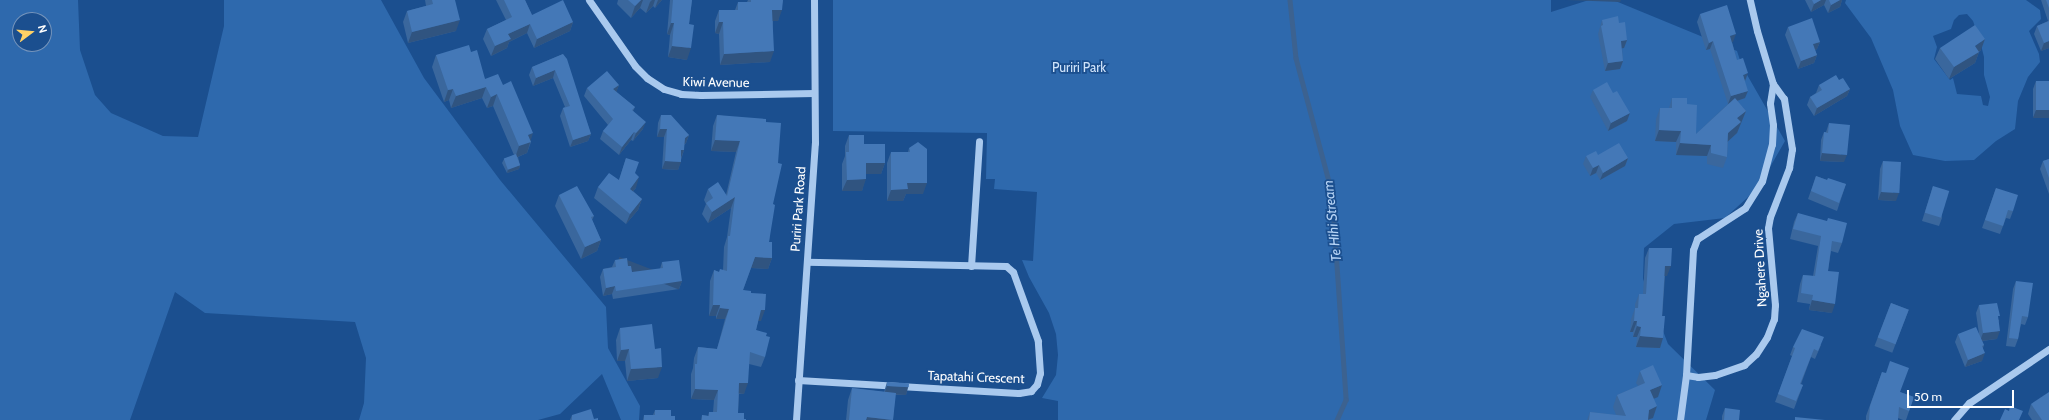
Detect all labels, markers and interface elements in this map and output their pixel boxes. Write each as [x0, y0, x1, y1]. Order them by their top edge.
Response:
north arrow [12, 12, 52, 52]
text: N [35, 23, 50, 35]
park label: Puriri Park [1052, 59, 1106, 75]
street label: Kiwi Avenue [682, 74, 750, 90]
street label: Puriri Park Road [787, 166, 809, 252]
water label: Te Hihi Stream [1319, 179, 1345, 263]
street label: Ngahere Drive [1750, 229, 1770, 307]
street label: Tapatahi Crescent [927, 368, 1025, 386]
scale bar [1909, 382, 2016, 408]
text: 50 m [1914, 389, 1942, 404]

